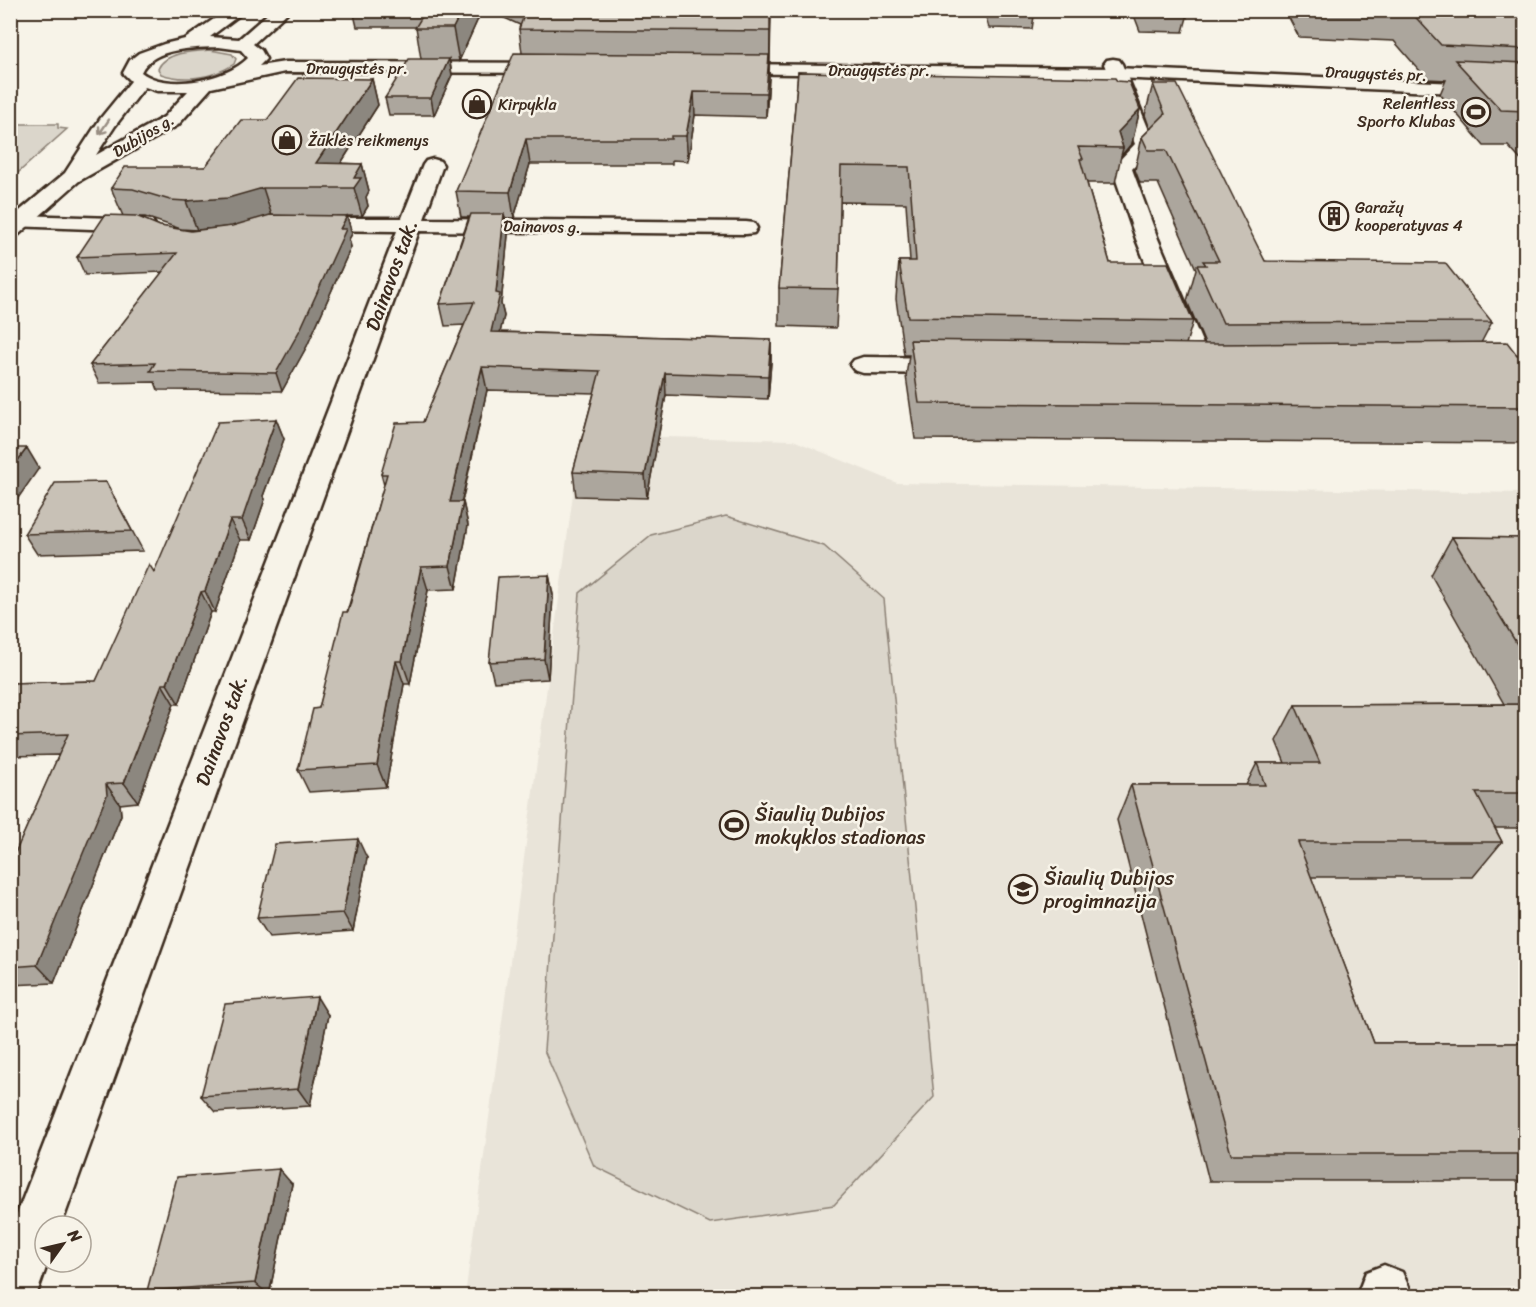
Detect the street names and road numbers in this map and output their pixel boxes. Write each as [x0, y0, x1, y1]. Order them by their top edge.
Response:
street label: Draugystės pr. [306, 54, 408, 83]
street label: Draugystės pr. [828, 56, 930, 85]
street label: Draugystės pr. [1324, 57, 1428, 90]
street label: Dubijos g. [107, 105, 180, 165]
street label: Dainavos g. [503, 211, 581, 242]
street label: Dainavos tak. [355, 214, 428, 336]
street label: Dainavos tak. [185, 669, 258, 791]

